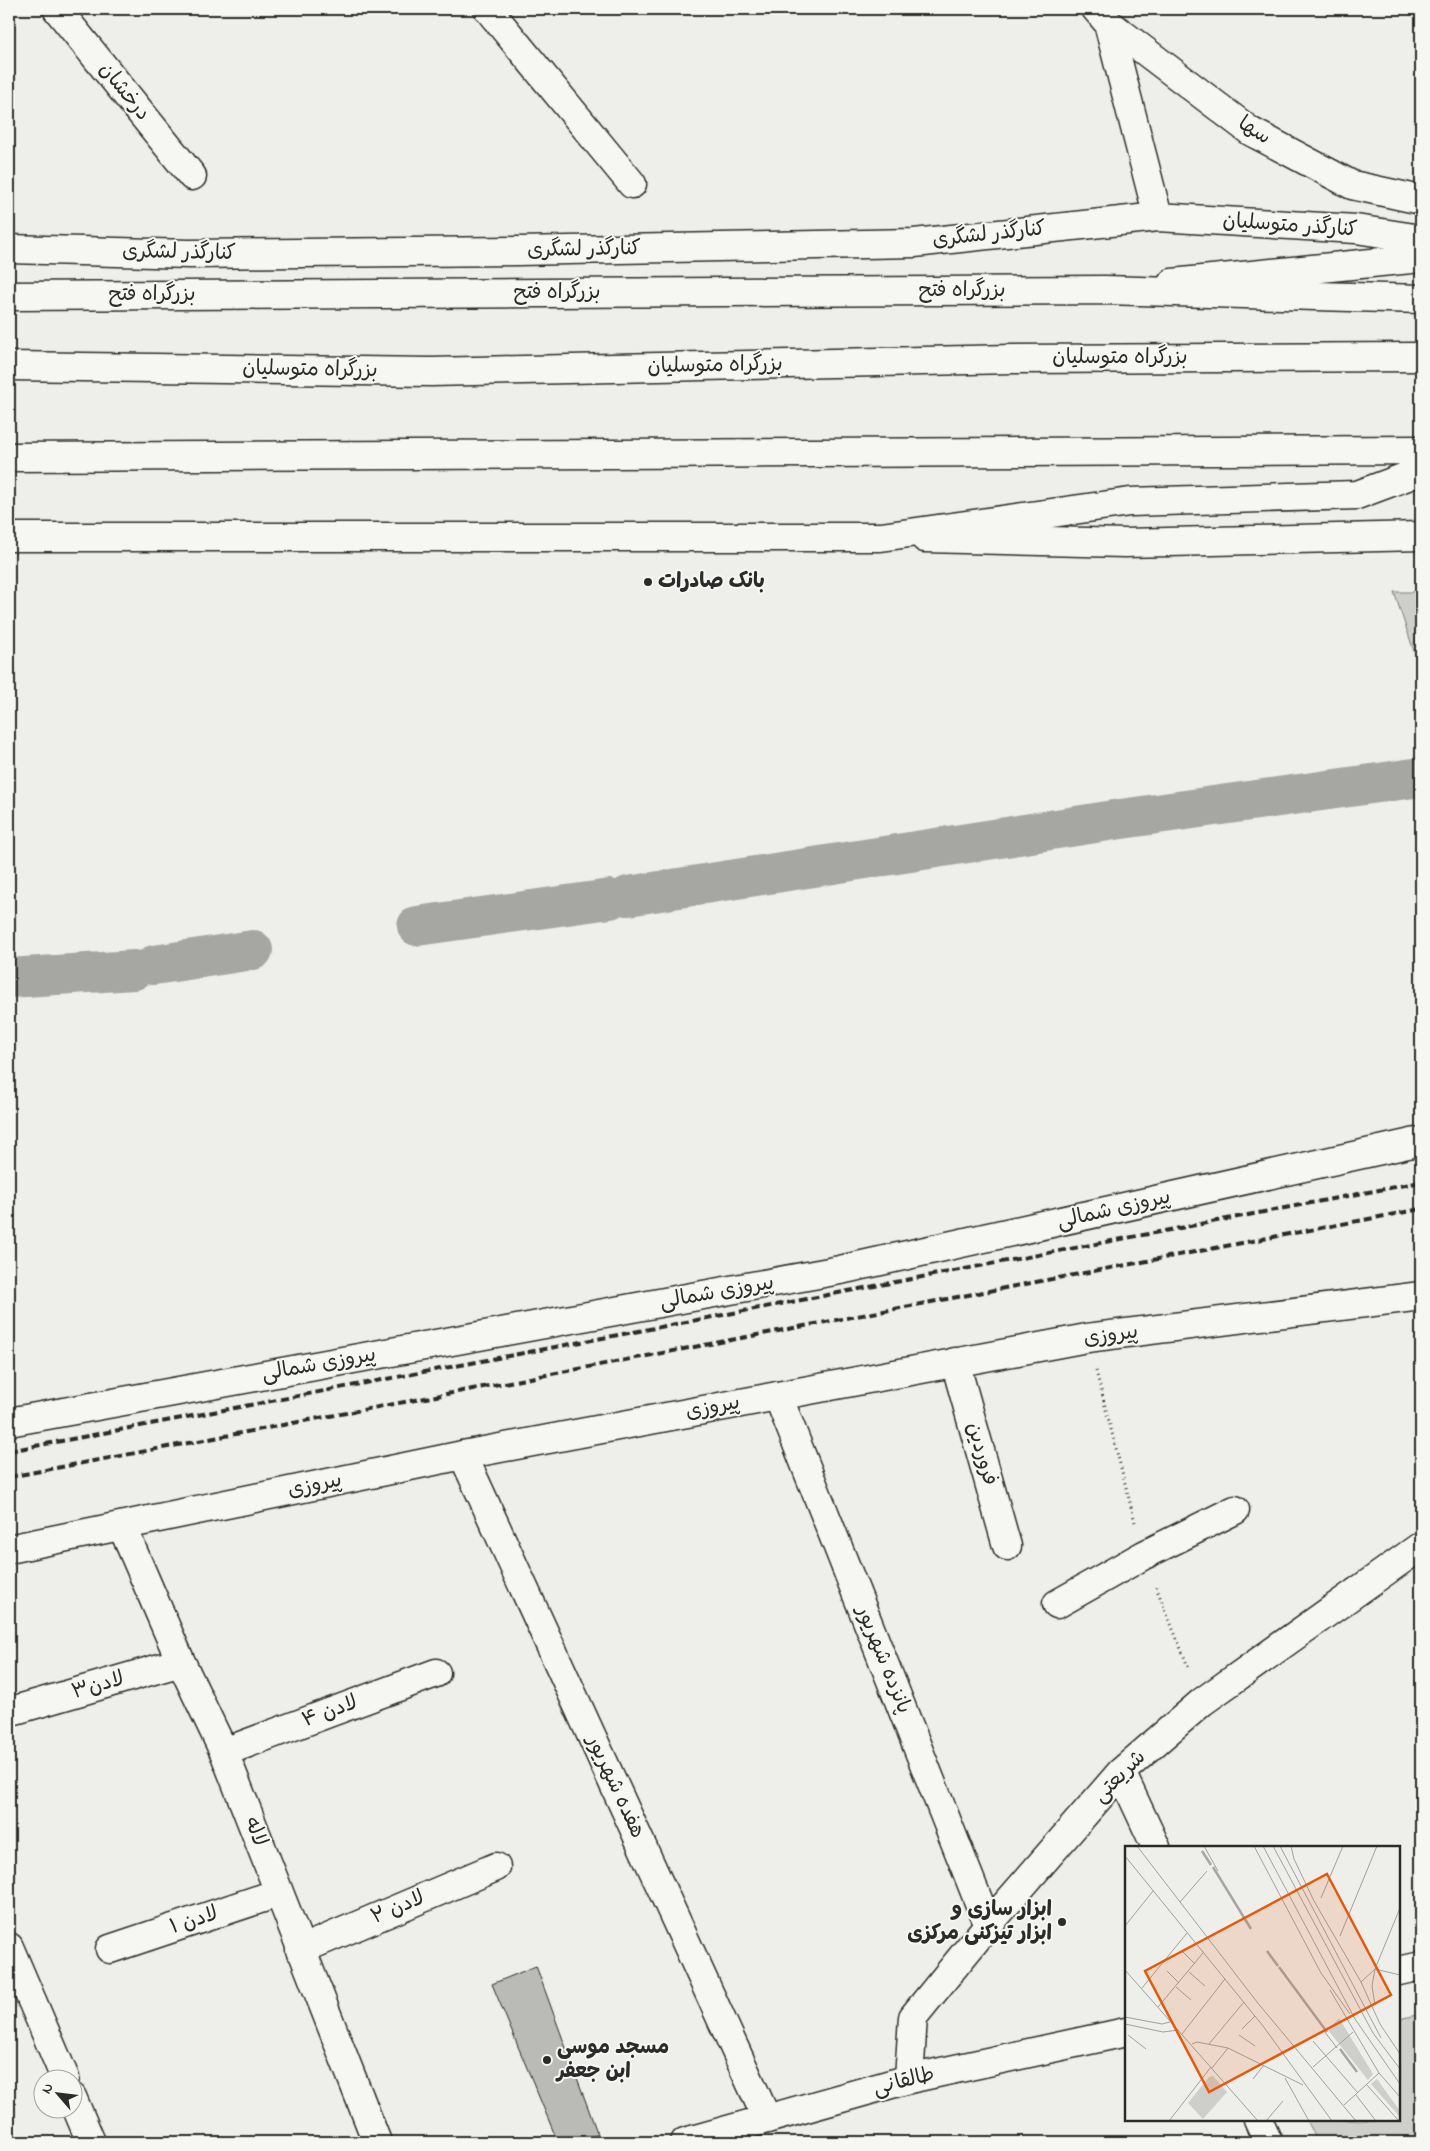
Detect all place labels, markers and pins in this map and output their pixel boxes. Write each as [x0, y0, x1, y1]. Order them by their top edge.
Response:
place label: بانک صادرات [658, 567, 765, 597]
marker: بانک صادرات [642, 576, 654, 588]
place label: ابزار سازی و ابزار تیزکنی مرکزی [907, 1895, 1052, 1949]
marker: ابزار سازی و ابزار تیزکنی مرکزی [1056, 1916, 1068, 1928]
place label: مسجد موسی ابن جعفر [555, 2033, 669, 2087]
marker: مسجد موسی ابن جعفر [541, 2054, 553, 2066]

